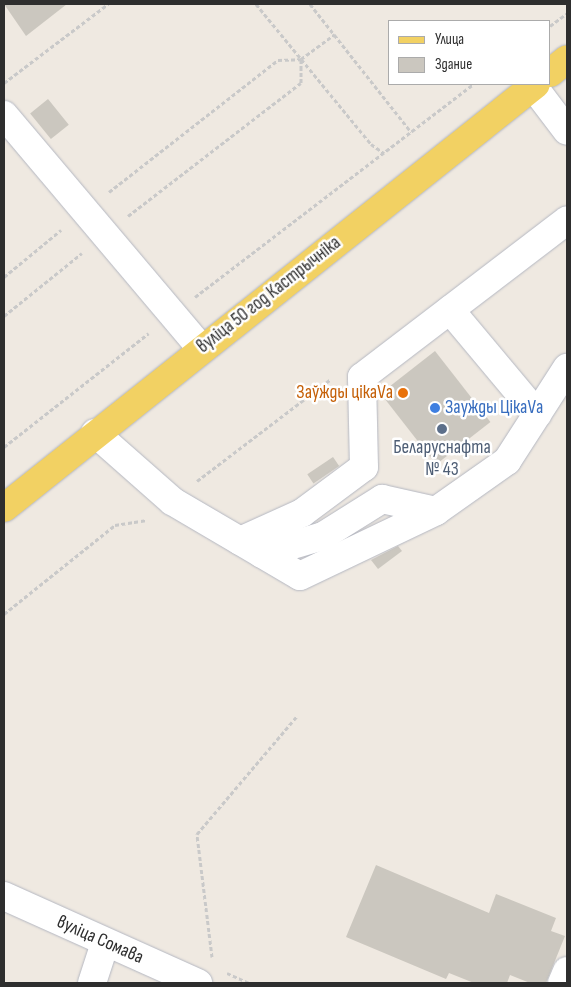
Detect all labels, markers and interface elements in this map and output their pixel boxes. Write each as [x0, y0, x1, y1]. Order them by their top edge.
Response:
legend [388, 20, 551, 85]
text: Улица [435, 30, 464, 49]
text: Здание [435, 55, 472, 74]
street label: вуліца 50 год Кастрычніка [193, 232, 345, 358]
place label: Заўжды цікаVа [296, 382, 393, 404]
marker: Заўжды цікаVа [397, 387, 409, 399]
place label: Заужды ЦікаVа [445, 397, 543, 419]
marker: Заужды ЦікаVа [429, 402, 441, 414]
marker: Беларуснафта № 43 [436, 423, 448, 435]
place label: Беларуснафта № 43 [393, 437, 491, 481]
street label: вуліца Сомава [53, 911, 147, 969]

